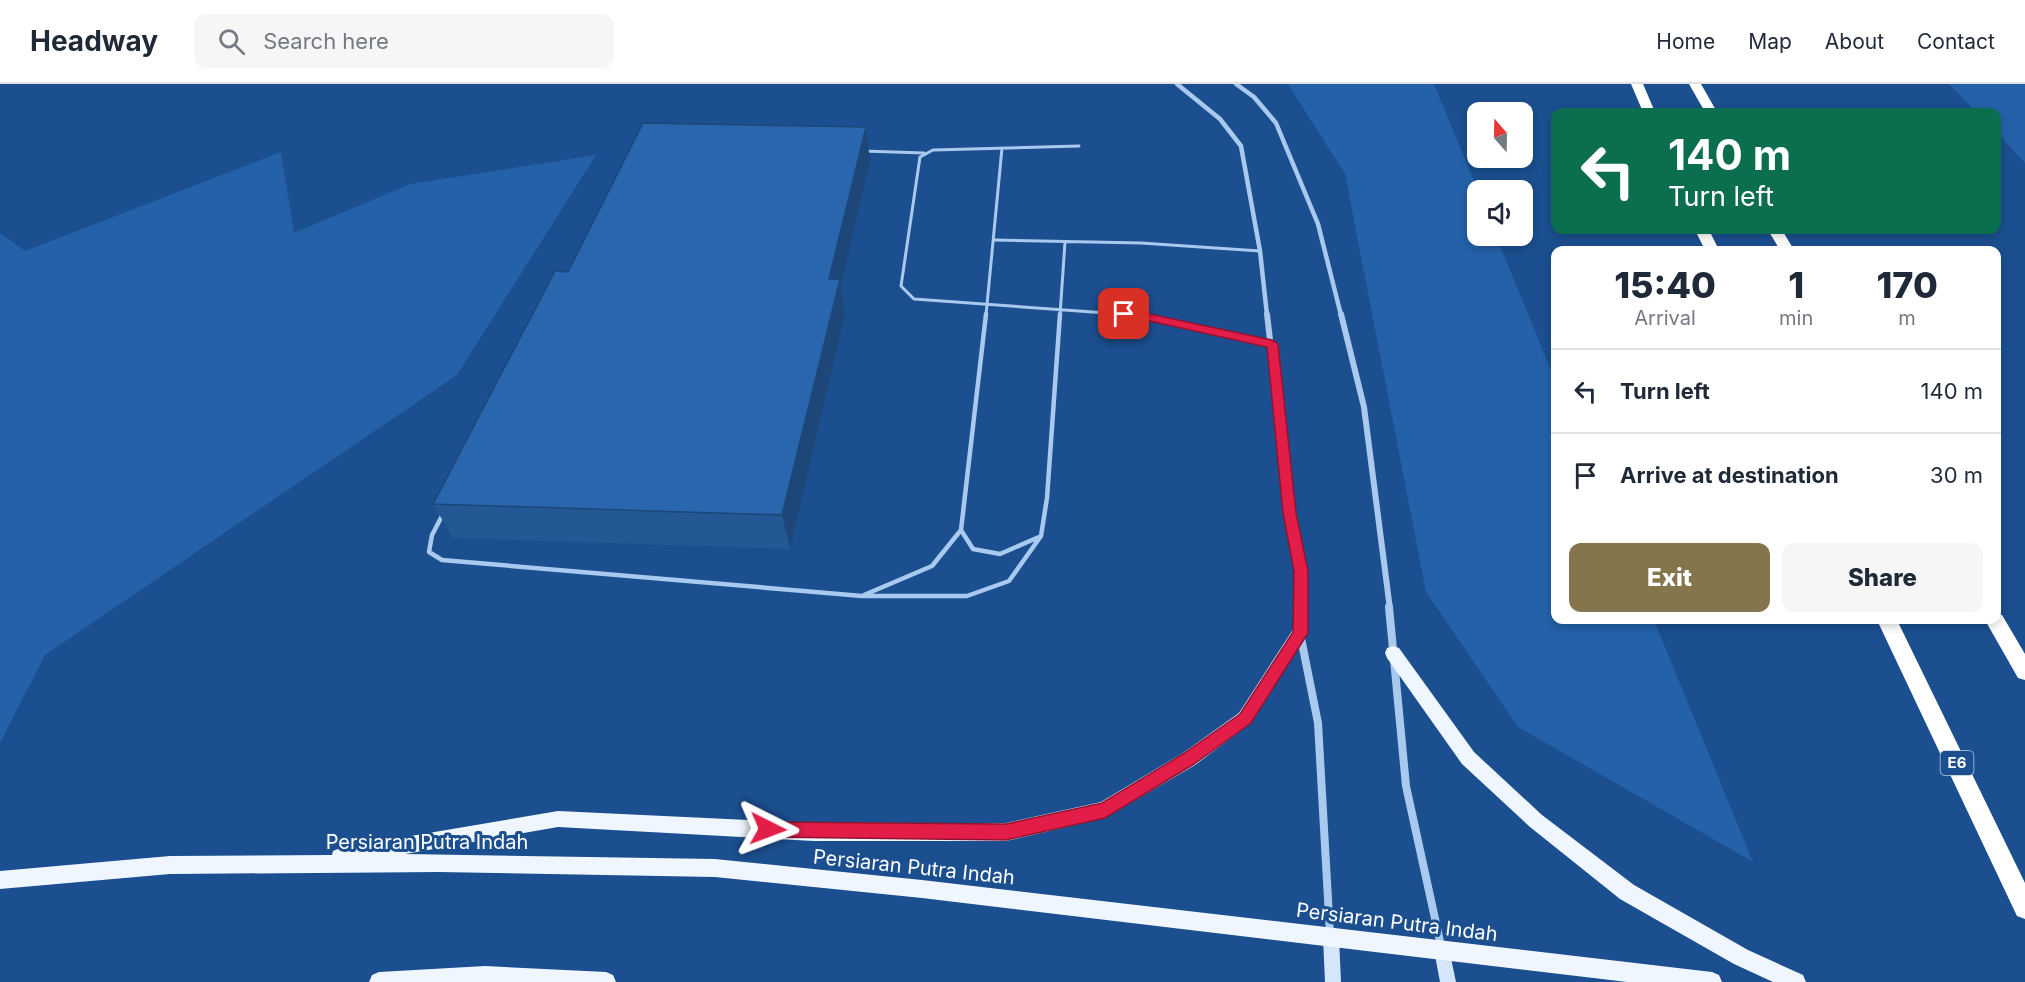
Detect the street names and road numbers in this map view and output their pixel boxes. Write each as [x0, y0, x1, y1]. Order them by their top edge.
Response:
road number: E6 [1940, 751, 1974, 775]
street label: Persiaran Putra Indah [326, 830, 528, 854]
street label: Persiaran Putra Indah [812, 844, 1016, 890]
street label: Persiaran Putra Indah [1295, 898, 1499, 946]

